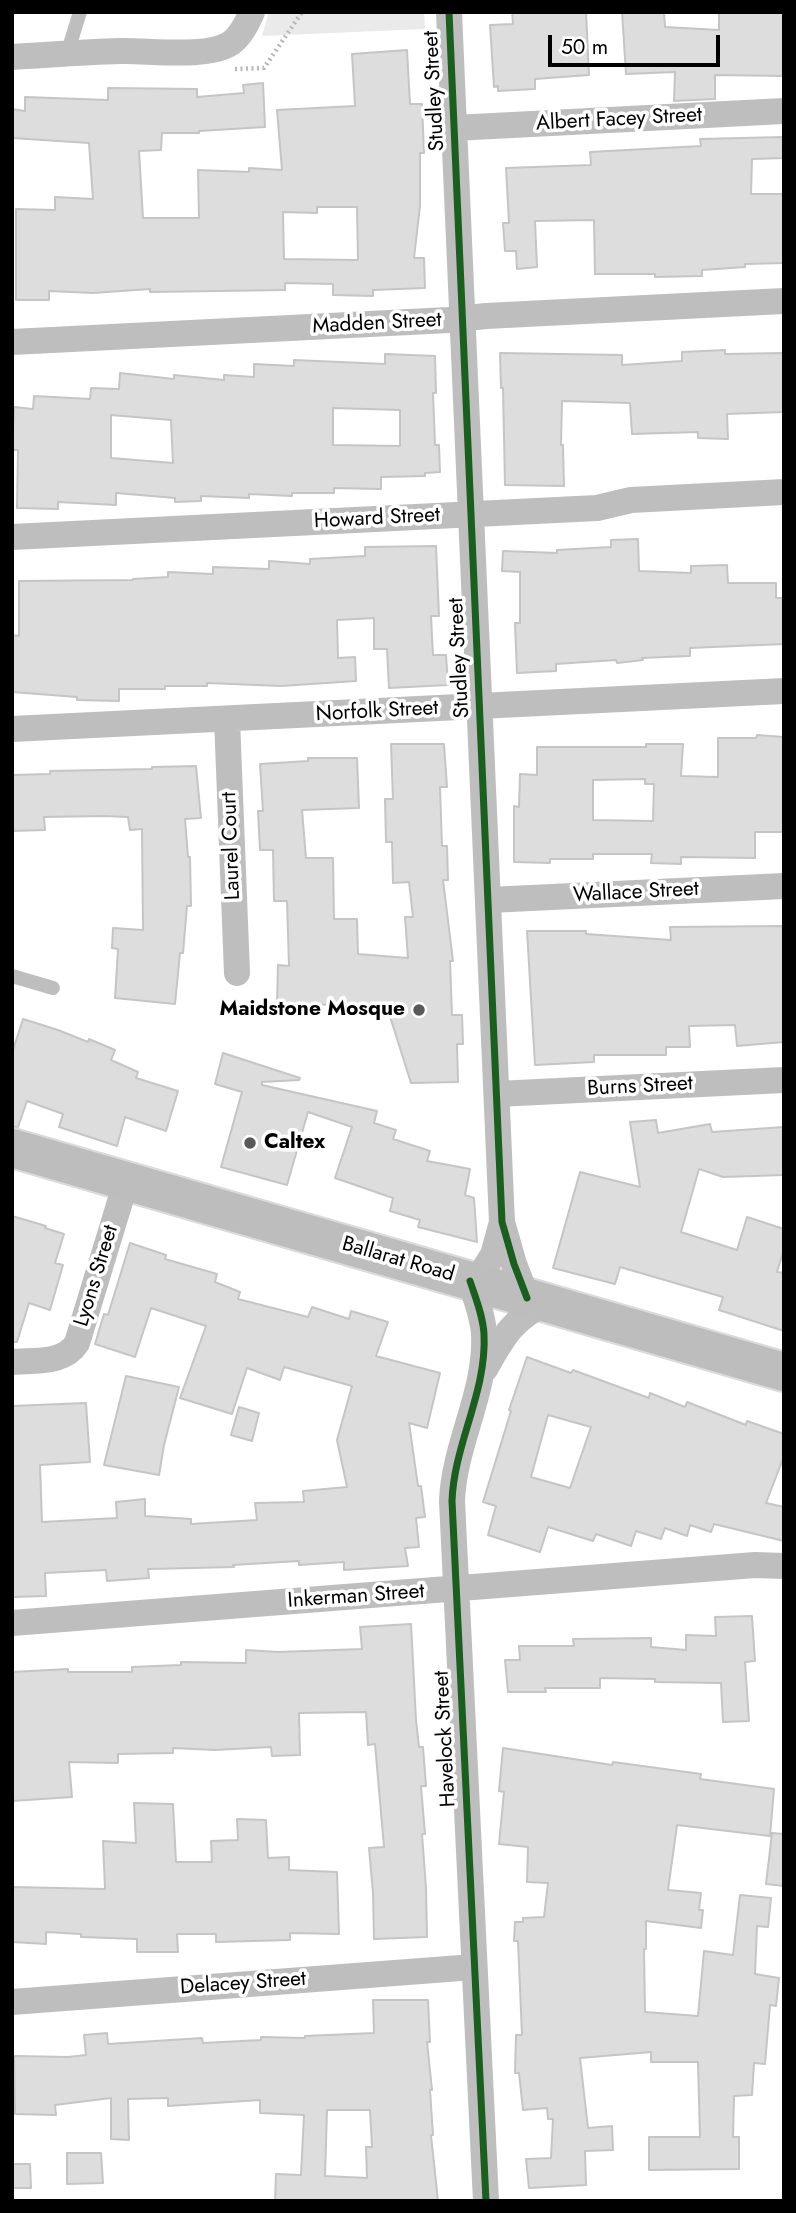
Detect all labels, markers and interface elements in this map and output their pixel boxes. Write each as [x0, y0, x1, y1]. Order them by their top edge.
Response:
scale bar [551, 21, 722, 65]
street label: Studley Street [419, 30, 451, 152]
text: 50 m [561, 32, 608, 62]
street label: Albert Facey Street [535, 103, 703, 137]
street label: Madden Street [312, 308, 442, 340]
street label: Howard Street [313, 503, 441, 535]
street label: Studley Street [444, 597, 476, 719]
street label: Norfolk Street [315, 696, 439, 728]
street label: Laurel Court [218, 791, 246, 901]
street label: Wallace Street [573, 877, 699, 909]
place label: Maidstone Mosque [219, 997, 405, 1023]
marker: Maidstone Mosque [411, 1002, 427, 1018]
street label: Burns Street [586, 1072, 694, 1102]
place label: Caltex [264, 1130, 325, 1156]
marker: Caltex [242, 1135, 258, 1151]
street label: Lyons Street [70, 1222, 124, 1330]
street label: Ballarat Road [339, 1232, 457, 1288]
street label: Inkerman Street [287, 1580, 425, 1614]
street label: Havelock Street [430, 1670, 462, 1808]
street label: Delacey Street [179, 1967, 307, 2001]

